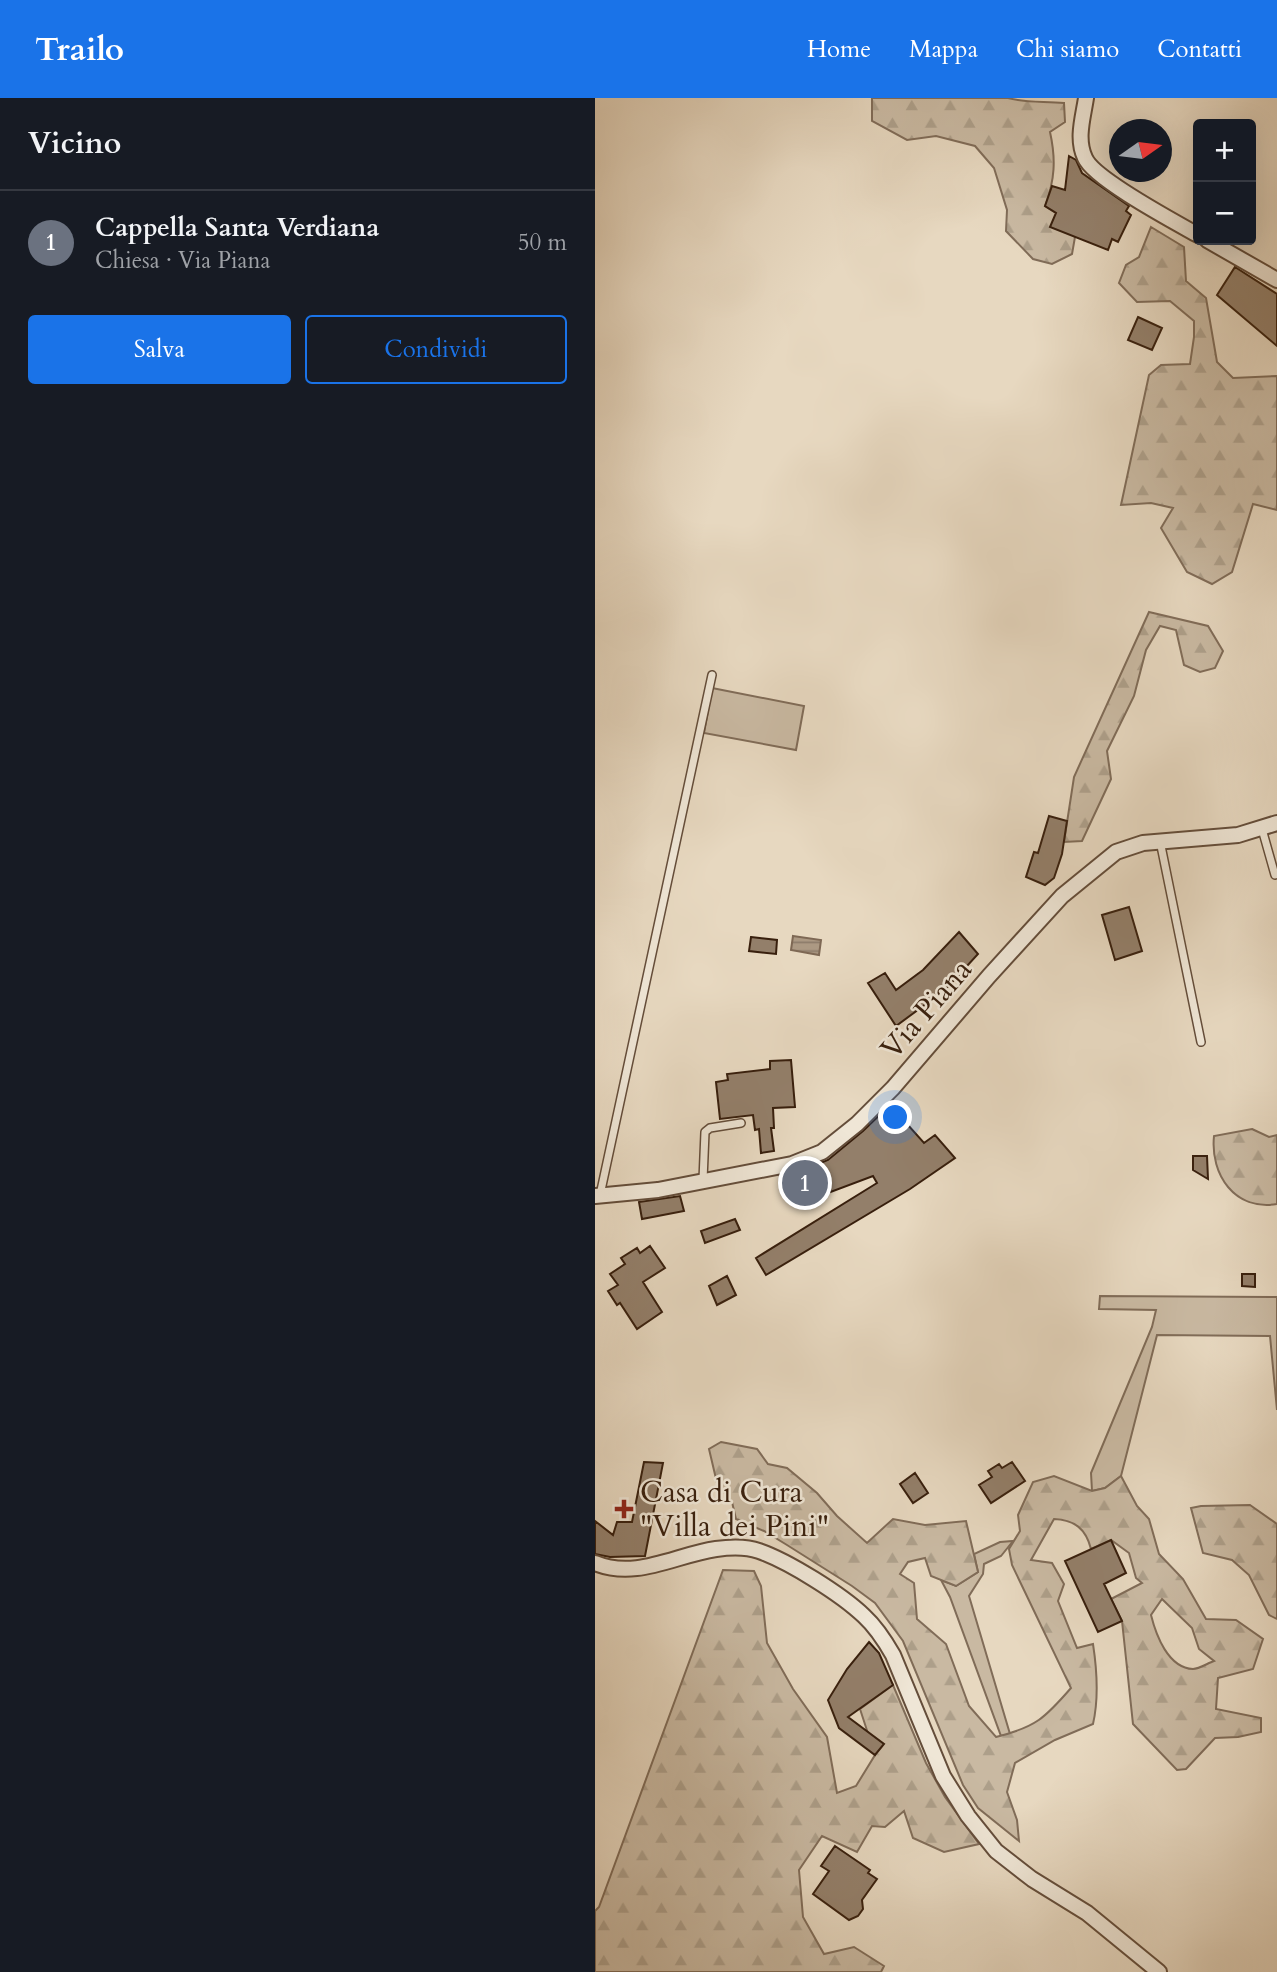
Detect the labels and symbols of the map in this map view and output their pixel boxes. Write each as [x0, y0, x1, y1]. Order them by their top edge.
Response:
north arrow [1109, 119, 1172, 182]
street label: Via Piana [871, 950, 981, 1068]
your location [878, 1100, 912, 1134]
pin: 1 [782, 1157, 828, 1209]
place label: Casa di Cura "Villa dei Pini" [640, 1472, 829, 1547]
marker: Casa di Cura "Villa dei Pini" [614, 1499, 634, 1519]

